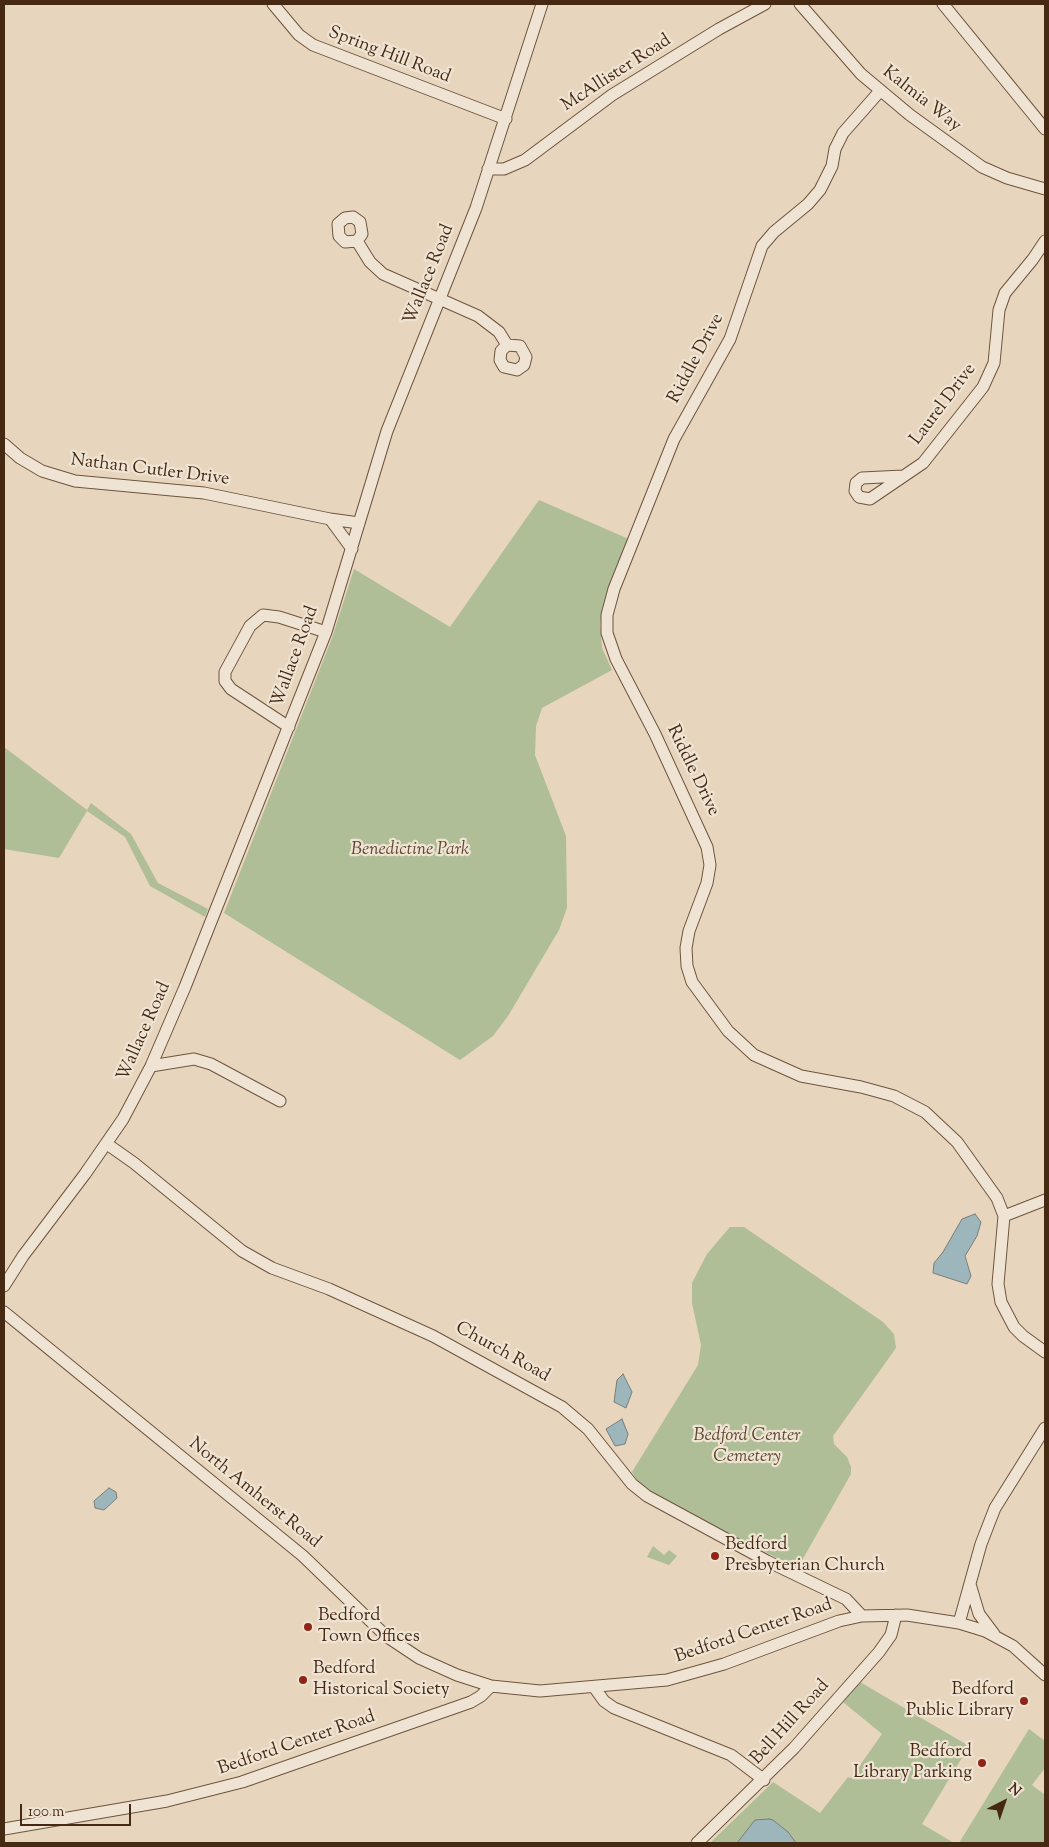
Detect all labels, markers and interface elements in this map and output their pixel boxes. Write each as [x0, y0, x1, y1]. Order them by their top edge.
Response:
street label: Spring Hill Road [325, 23, 453, 89]
street label: McAllister Road [558, 31, 676, 117]
street label: Kalmia Way [877, 62, 965, 138]
street label: Wallace Road [400, 222, 460, 328]
street label: Riddle Drive [664, 310, 730, 408]
street label: Laurel Drive [906, 360, 982, 450]
street label: Nathan Cutler Drive [69, 451, 231, 491]
street label: Wallace Road [268, 603, 324, 711]
street label: Riddle Drive [661, 722, 723, 820]
park label: Benedictine Park [351, 840, 469, 862]
street label: Wallace Road [114, 979, 176, 1085]
street label: Church Road [451, 1318, 553, 1388]
park label: Bedford Center Cemetery [693, 1426, 801, 1468]
street label: North Amherst Road [184, 1434, 324, 1554]
place label: Bedford Presbyterian Church [725, 1535, 885, 1578]
marker: Bedford Presbyterian Church [709, 1550, 721, 1562]
street label: Bedford Center Road [673, 1595, 835, 1669]
place label: Bedford Town Offices [318, 1606, 420, 1648]
marker: Bedford Town Offices [302, 1621, 314, 1633]
place label: Bedford Historical Society [313, 1659, 450, 1702]
marker: Bedford Historical Society [297, 1674, 309, 1686]
street label: Bell Hill Road [747, 1676, 835, 1770]
place label: Bedford Public Library [906, 1680, 1014, 1722]
marker: Bedford Public Library [1018, 1695, 1030, 1707]
street label: Bedford Center Road [216, 1707, 378, 1781]
place label: Bedford Library Parking [853, 1742, 972, 1785]
marker: Bedford Library Parking [976, 1757, 988, 1769]
north arrow [979, 1777, 1029, 1827]
text: N [1003, 1779, 1025, 1802]
scale bar [22, 1794, 134, 1826]
text: 100 m [28, 1802, 64, 1823]

